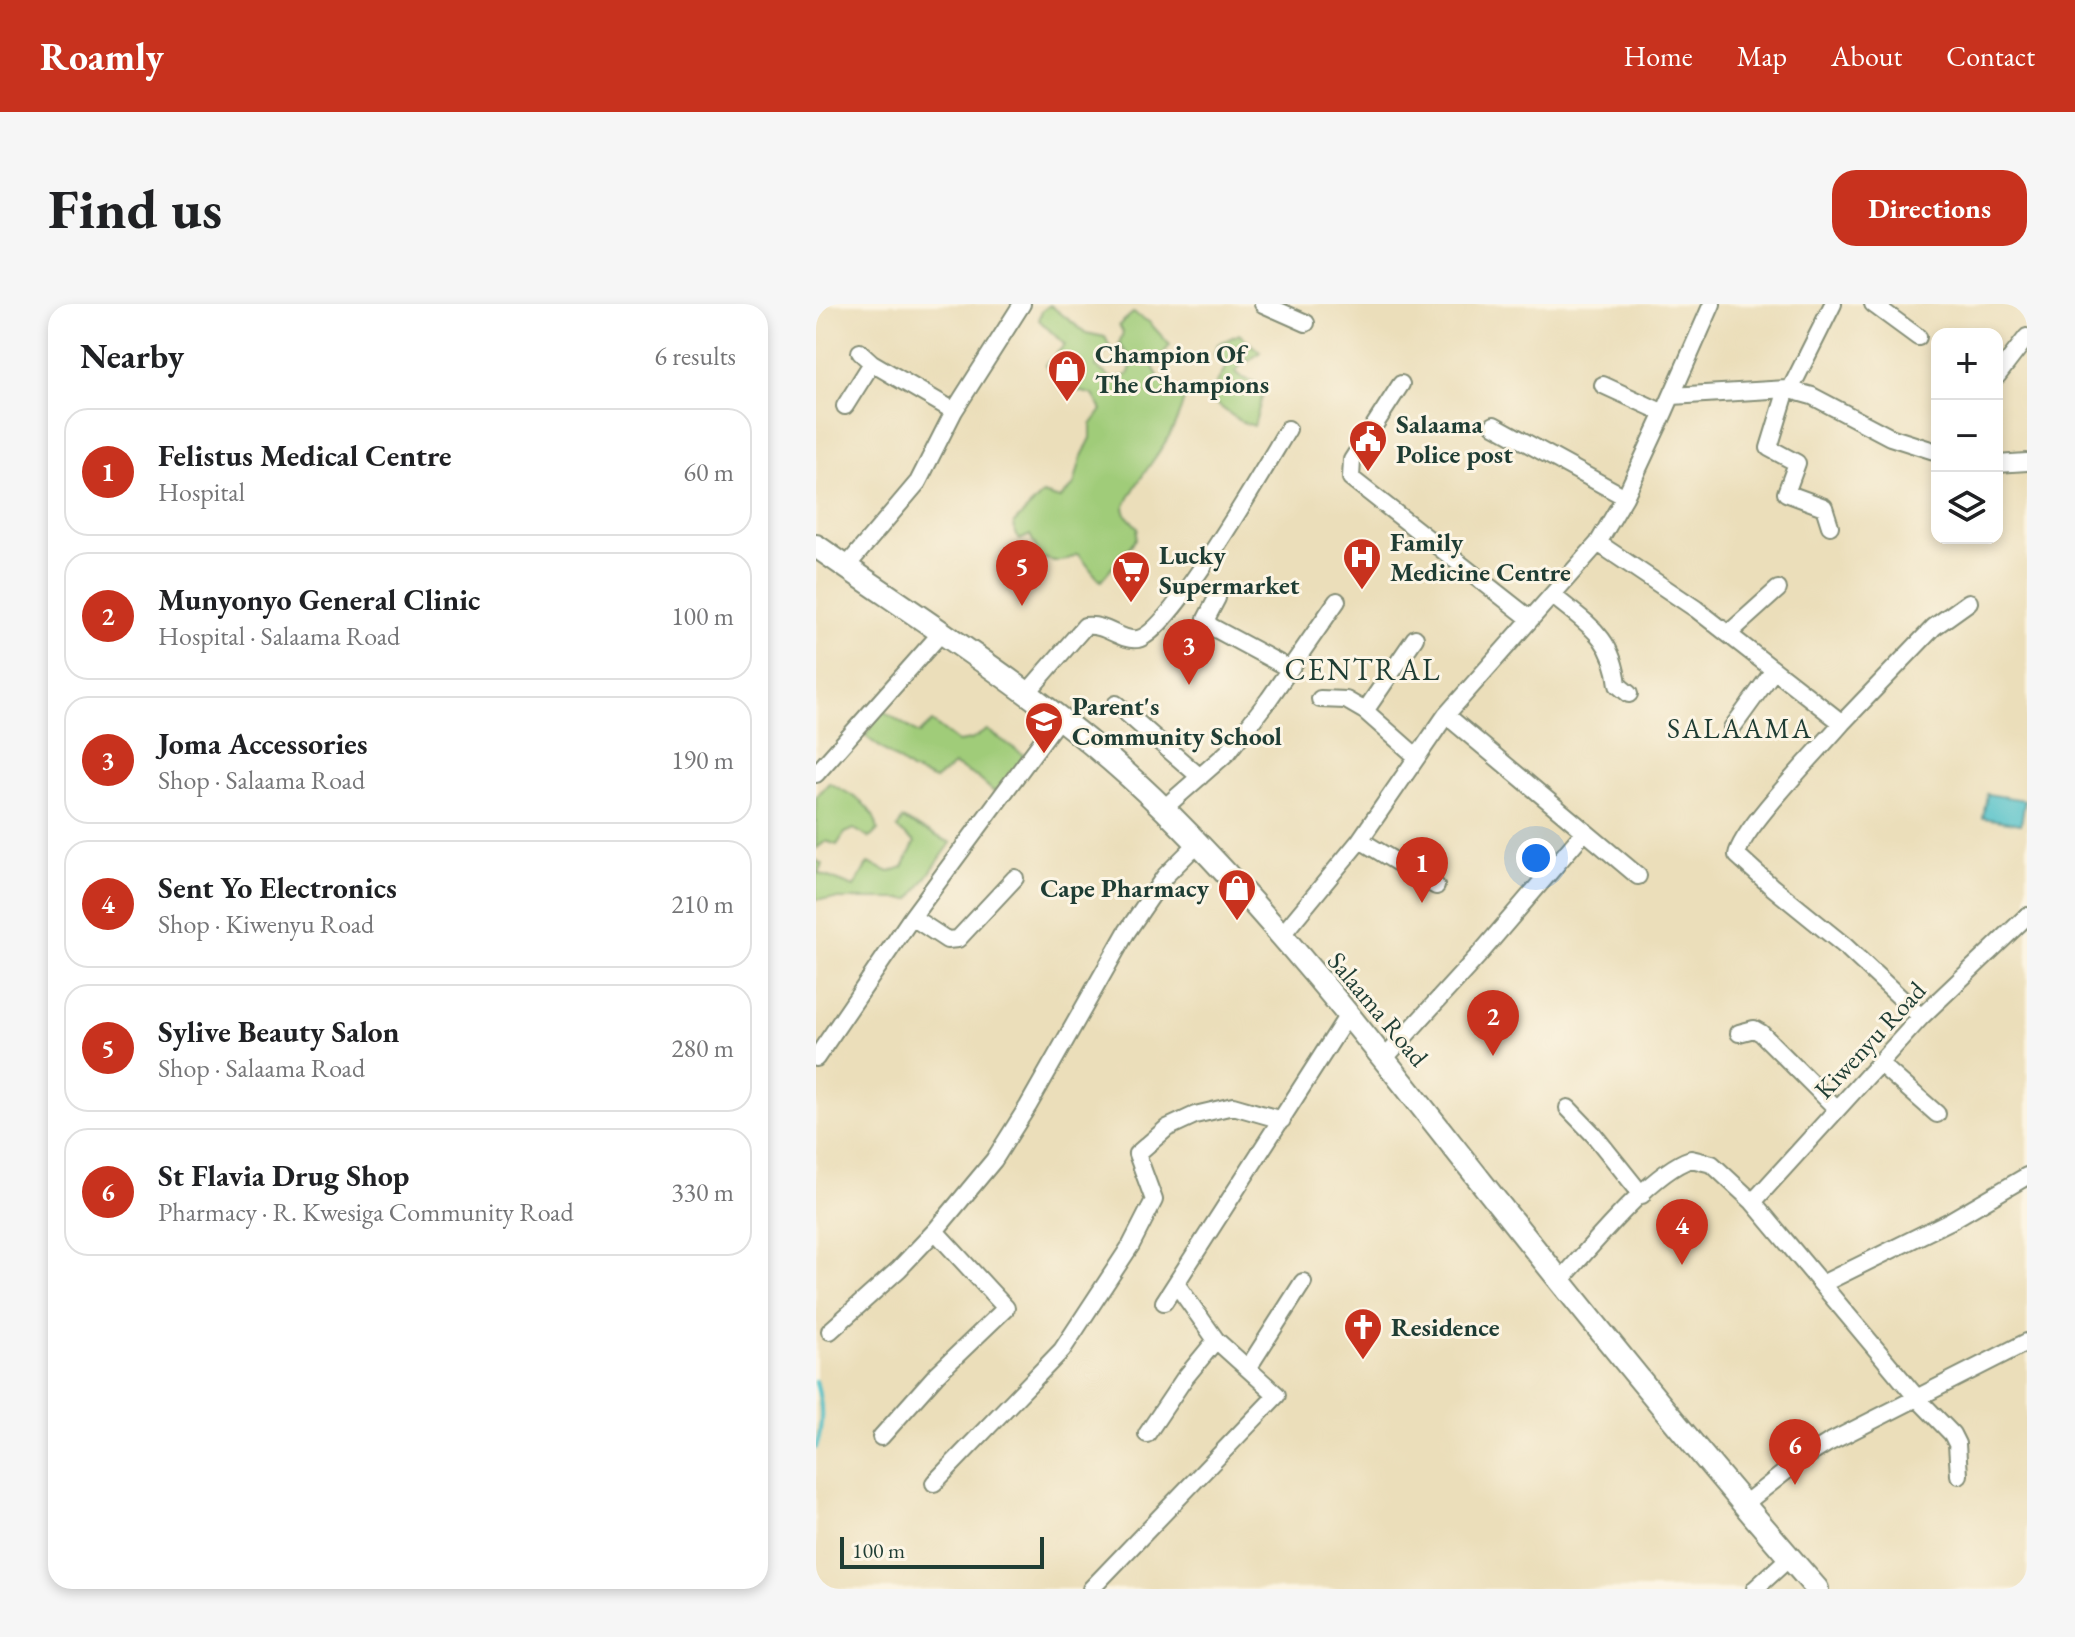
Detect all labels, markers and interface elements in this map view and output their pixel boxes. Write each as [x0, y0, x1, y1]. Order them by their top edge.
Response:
text: Roamly [40, 32, 164, 81]
text: Home [1623, 38, 1693, 74]
text: Map [1737, 38, 1787, 74]
text: About [1831, 38, 1902, 74]
text: Contact [1946, 38, 2035, 74]
button: Directions [1832, 170, 2027, 246]
text: Find us [48, 172, 222, 245]
map controls [1931, 328, 2003, 544]
button: + [1931, 328, 2003, 400]
text: Nearby [80, 334, 184, 378]
place label: Champion Of The Champions [1095, 337, 1269, 401]
text: 6 results [655, 339, 736, 373]
shop icon: Champion Of The Champions [1046, 348, 1088, 403]
button: − [1931, 400, 2003, 472]
place label: Salaama Police post [1396, 407, 1513, 471]
public building icon: Salaama Police post [1347, 418, 1389, 473]
text: Felistus Medical Centre [158, 436, 451, 475]
text: 1 [101, 455, 115, 489]
text: 60 m [684, 455, 734, 489]
button: layers [1931, 472, 2003, 544]
text: Hospital [158, 475, 245, 509]
place label: Family Medicine Centre [1390, 525, 1571, 589]
hospital icon: Family Medicine Centre [1341, 536, 1383, 591]
place label: Lucky Supermarket [1159, 538, 1300, 602]
pin: 5 [996, 540, 1048, 606]
supermarket icon: Lucky Supermarket [1110, 549, 1152, 604]
text: Munyonyo General Clinic [158, 580, 480, 619]
text: 2 [101, 599, 115, 633]
text: 100 m [671, 599, 734, 633]
text: Hospital · Salaama Road [158, 619, 400, 653]
pin: 3 [1163, 619, 1215, 685]
district label: CENTRAL [1285, 650, 1441, 689]
place label: Parent's Community School [1072, 689, 1282, 753]
school or university icon: Parent's Community School [1023, 700, 1065, 755]
district label: SALAAMA [1667, 710, 1813, 746]
text: Joma Accessories [158, 724, 368, 763]
text: 3 [101, 743, 115, 777]
text: 190 m [671, 743, 734, 777]
text: Shop · Salaama Road [158, 763, 365, 797]
pin: 1 [1396, 837, 1448, 903]
your location [1516, 838, 1556, 878]
shop icon: Cape Pharmacy [1216, 867, 1258, 922]
text: Sent Yo Electronics [158, 868, 397, 907]
place label: Cape Pharmacy [1040, 871, 1209, 905]
text: 4 [101, 887, 115, 921]
text: 210 m [671, 887, 734, 921]
text: Shop · Kiwenyu Road [158, 907, 374, 941]
street label: Salaama Road [1320, 945, 1436, 1074]
street label: Kiwenyu Road [1807, 973, 1934, 1106]
pin: 2 [1467, 990, 1519, 1056]
text: Sylive Beauty Salon [158, 1012, 400, 1051]
text: 5 [101, 1031, 115, 1065]
text: 280 m [671, 1031, 734, 1065]
text: Shop · Salaama Road [158, 1051, 365, 1085]
text: St Flavia Drug Shop [158, 1156, 409, 1195]
text: 6 [101, 1175, 115, 1209]
text: 330 m [671, 1175, 734, 1209]
text: Pharmacy · R. Kwesiga Community Road [158, 1195, 574, 1229]
pin: 4 [1656, 1199, 1708, 1265]
church icon: Residence [1342, 1306, 1384, 1361]
place label: Residence [1391, 1310, 1500, 1344]
pin: 6 [1769, 1419, 1821, 1485]
scale bar [840, 1533, 1044, 1569]
text: 100 m [852, 1536, 905, 1565]

